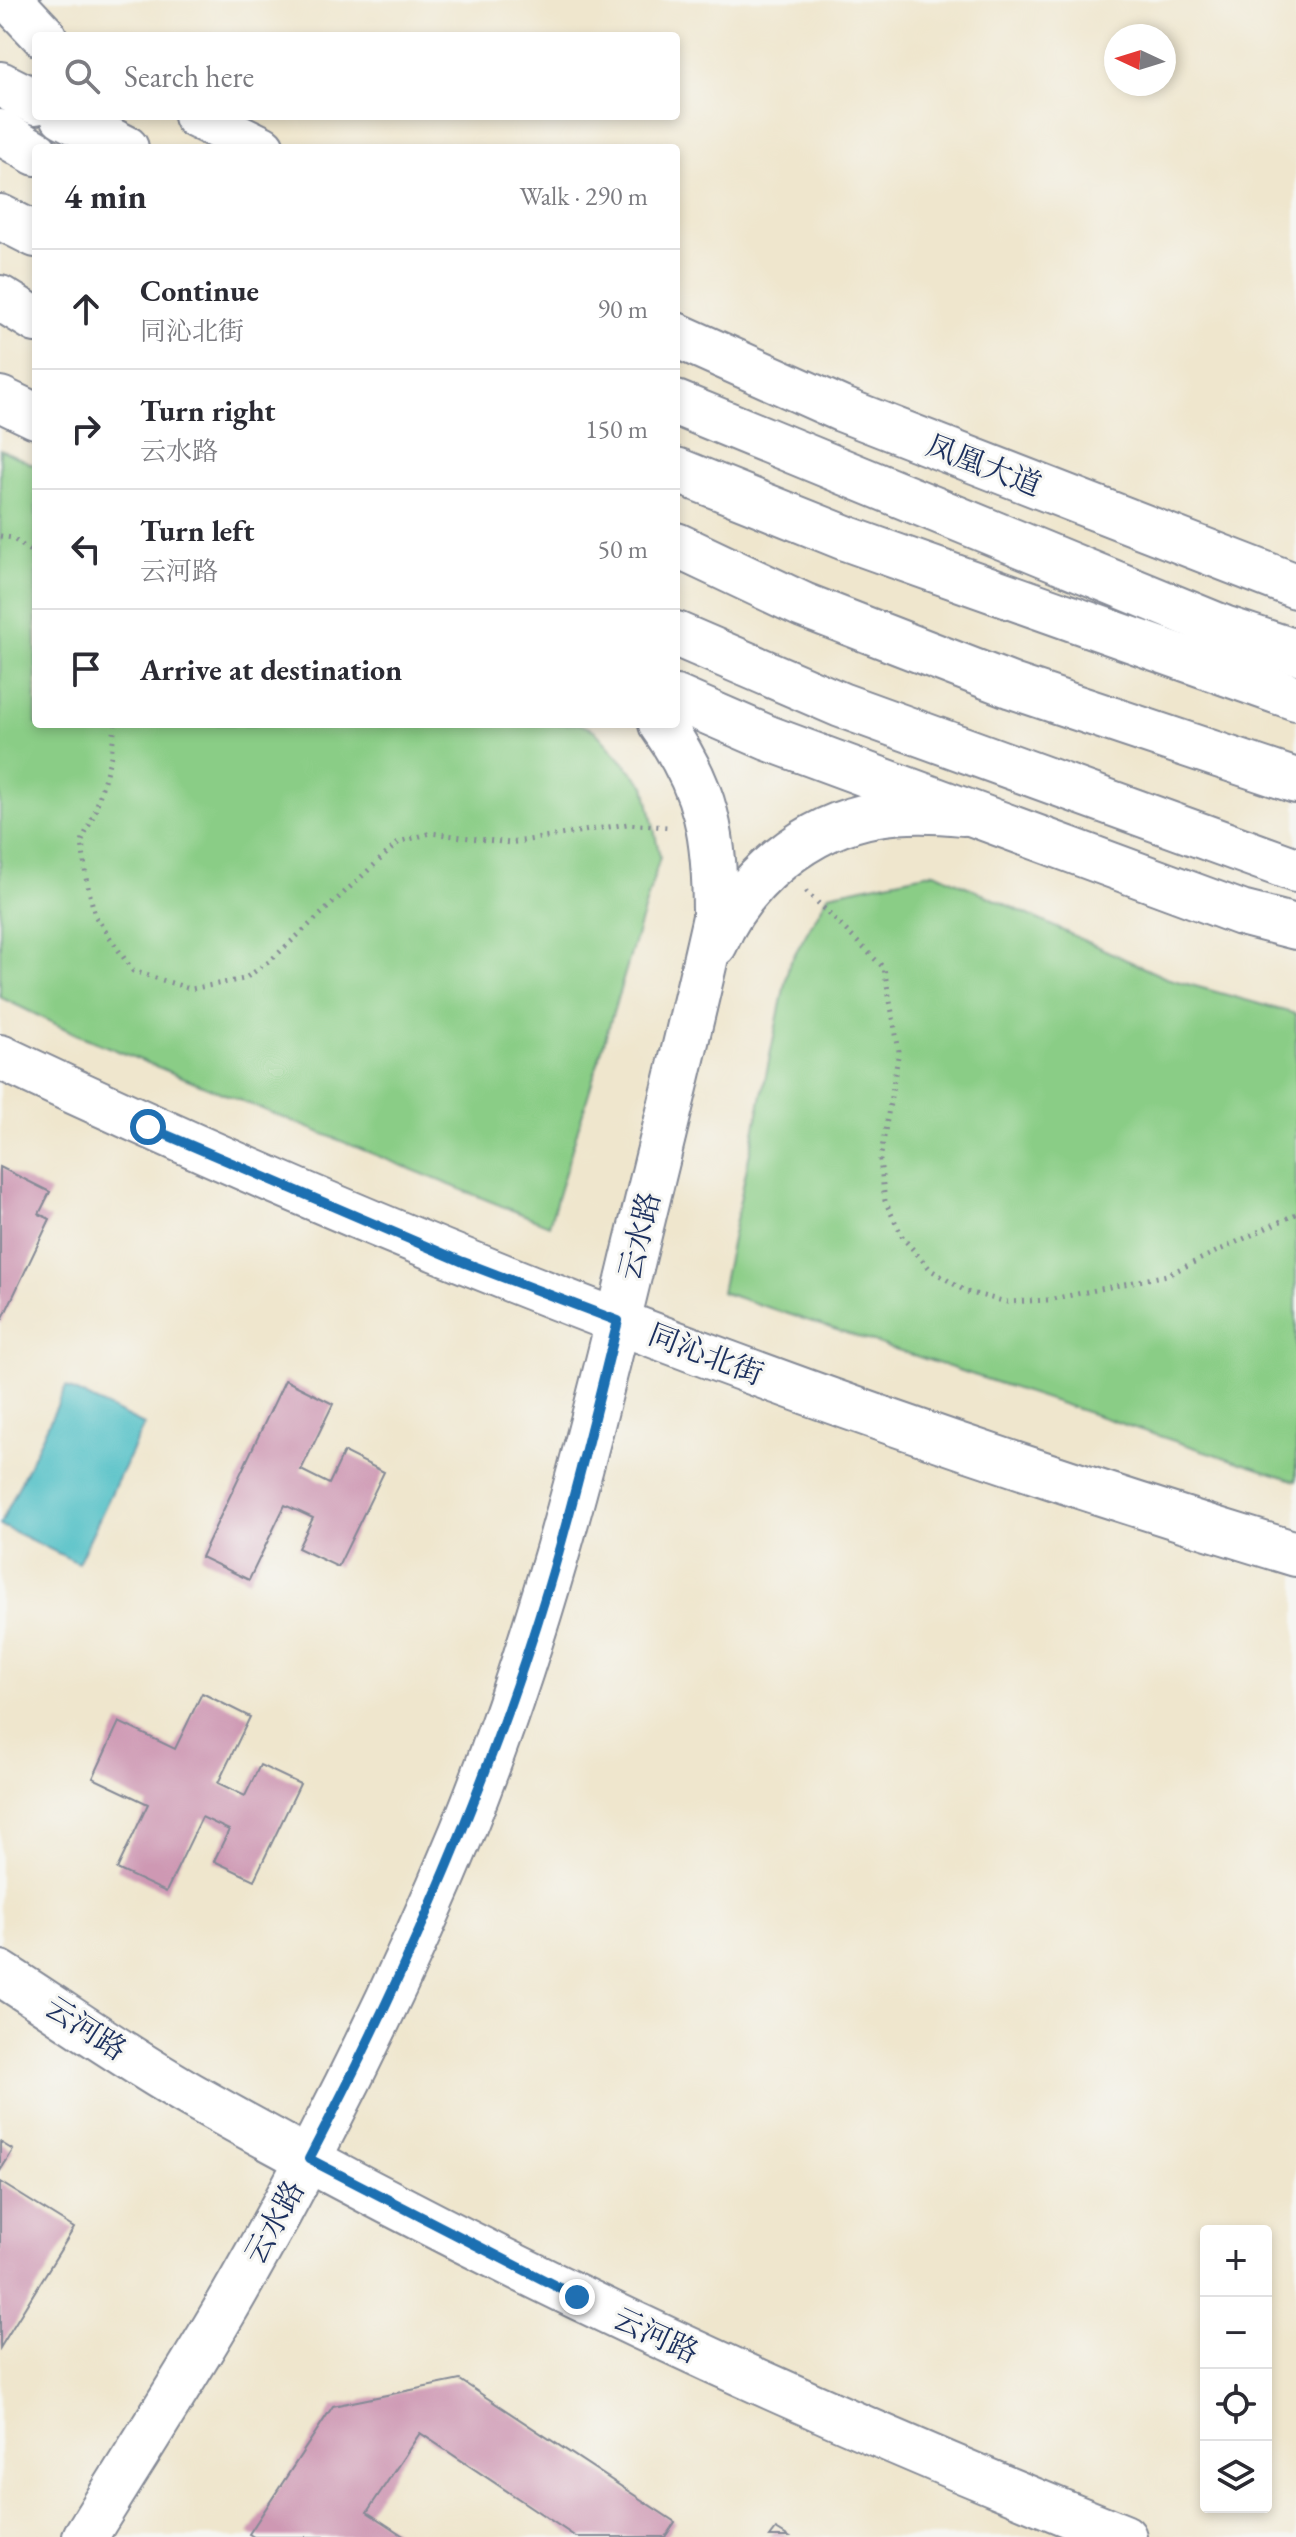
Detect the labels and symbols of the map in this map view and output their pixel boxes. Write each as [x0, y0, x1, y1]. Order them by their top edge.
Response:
north arrow [1104, 24, 1176, 96]
street label: 凤凰大道 [921, 425, 1047, 505]
route start [130, 1109, 166, 1145]
street label: 云水路 [609, 1188, 669, 1284]
street label: 同沁北街 [643, 1314, 769, 1394]
street label: 云河路 [38, 1987, 134, 2069]
street label: 云水路 [235, 2173, 313, 2271]
route end [559, 2279, 595, 2315]
street label: 云河路 [607, 2298, 705, 2372]

